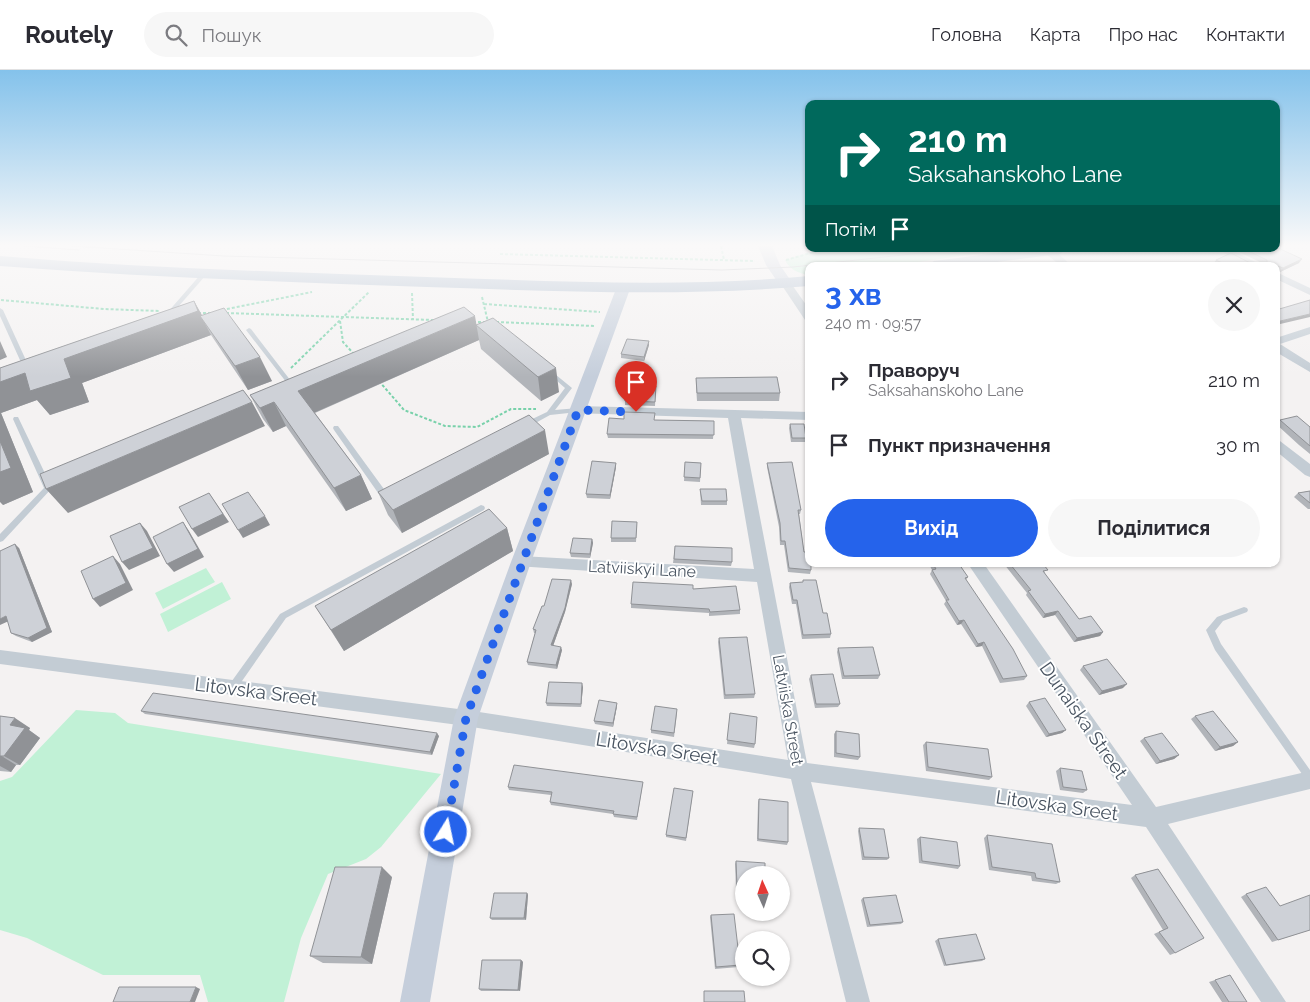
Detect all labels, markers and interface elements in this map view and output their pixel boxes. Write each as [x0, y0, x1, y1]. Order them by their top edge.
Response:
search box [144, 12, 494, 57]
text: Routely [25, 20, 114, 49]
icon: search [162, 21, 190, 49]
text: Пошук [202, 24, 262, 46]
text: Головна [931, 24, 1002, 45]
text: Карта [1030, 24, 1081, 45]
text: Про нас [1109, 24, 1178, 45]
text: Контакти [1206, 24, 1285, 45]
text: 210 m [908, 119, 1008, 160]
icon: right [825, 120, 890, 185]
text: Saksahanskoho Lane [908, 161, 1122, 187]
icon: arrive [886, 215, 914, 243]
text: Потім [825, 218, 876, 240]
text: 3 хв [825, 277, 882, 312]
button: close [1208, 279, 1260, 331]
text: 240 m · 09:57 [825, 314, 921, 333]
text: Праворуч [868, 359, 960, 381]
pin [615, 361, 657, 412]
icon: right [825, 366, 853, 394]
icon: arrive [622, 368, 650, 396]
text: 210 m [1208, 369, 1260, 391]
text: Saksahanskoho Lane [868, 381, 1024, 400]
icon: arrive [825, 431, 853, 459]
text: Пункт призначення [868, 434, 1051, 456]
text: 30 m [1216, 434, 1260, 456]
button: Вихід [825, 499, 1038, 557]
button: Поділитися [1048, 499, 1260, 557]
street label: Latviiskyi Lane [588, 557, 696, 581]
street label: Latviiska Street [769, 653, 807, 768]
street label: Dunaiska Street [1036, 657, 1133, 783]
street label: Litovska Sreet [194, 673, 319, 709]
street label: Litovska Sreet [594, 728, 720, 769]
street label: Litovska Sreet [994, 786, 1120, 825]
position arrow [419, 805, 471, 857]
north arrow [735, 866, 790, 921]
map controls [735, 866, 790, 986]
button: search [735, 931, 790, 986]

